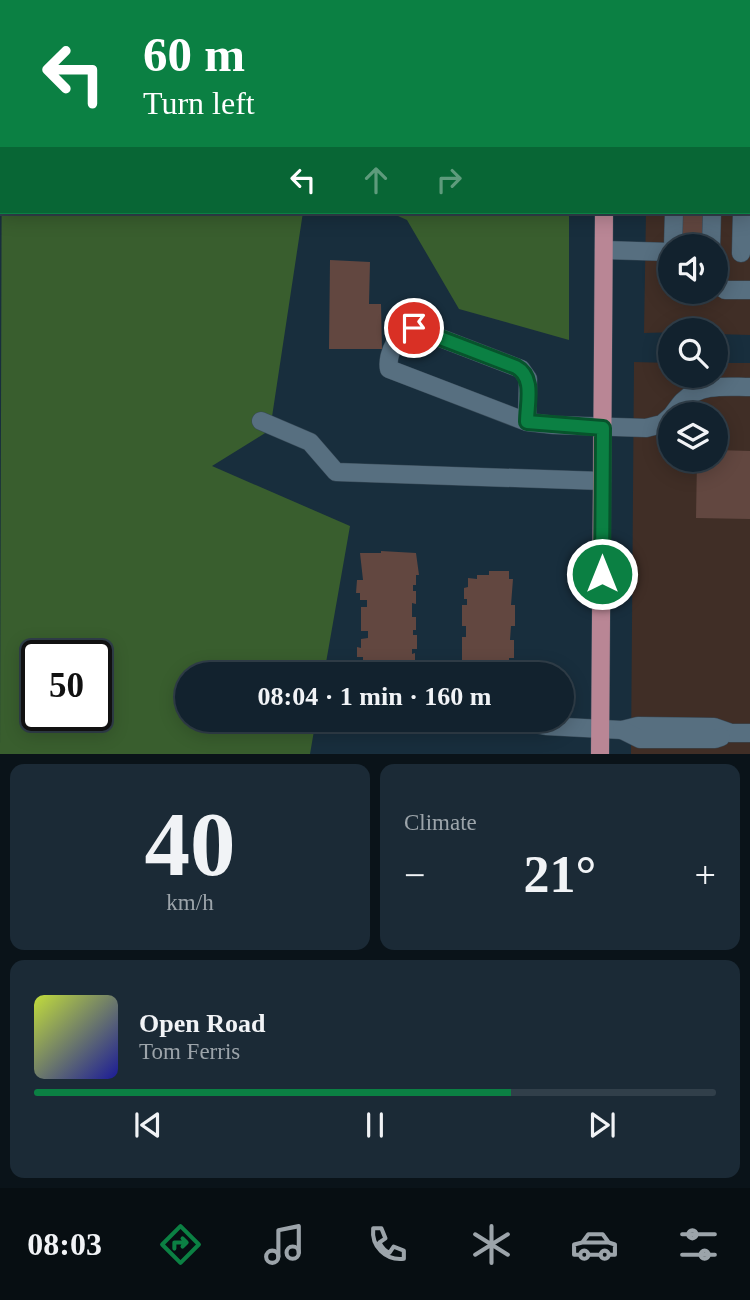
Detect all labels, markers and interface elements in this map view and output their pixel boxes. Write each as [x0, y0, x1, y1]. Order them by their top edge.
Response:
text: 60 m [143, 27, 245, 82]
icon: left [28, 28, 119, 119]
text: Turn left [143, 85, 255, 121]
icon: left [284, 161, 322, 199]
icon: ahead [357, 161, 395, 199]
icon: right [430, 161, 468, 199]
map controls [658, 234, 728, 472]
button: sound [658, 234, 728, 304]
pin [384, 298, 444, 358]
icon: arrive [395, 309, 433, 347]
button: search [658, 318, 728, 388]
button: layers [658, 402, 728, 472]
position arrow [565, 537, 639, 611]
speed limit sign: 50 [21, 640, 112, 731]
text: 08:04 · 1 min · 160 m [258, 682, 492, 711]
text: 40 [145, 794, 236, 895]
text: Climate [404, 810, 477, 835]
text: 21° [524, 846, 596, 903]
text: − [404, 854, 425, 896]
text: + [695, 854, 716, 896]
text: km/h [166, 890, 214, 915]
text: Open Road [139, 1009, 265, 1038]
text: Tom Ferris [139, 1039, 240, 1064]
icon: previous [129, 1106, 167, 1144]
icon: pause [356, 1106, 394, 1144]
icon: next [583, 1106, 621, 1144]
icon: directions [156, 1220, 205, 1269]
icon: music [260, 1220, 309, 1269]
icon: phone [363, 1220, 412, 1269]
icon: climate [467, 1220, 516, 1269]
icon: car [570, 1220, 619, 1269]
icon: filters [674, 1220, 723, 1269]
text: 08:03 [27, 1226, 102, 1262]

